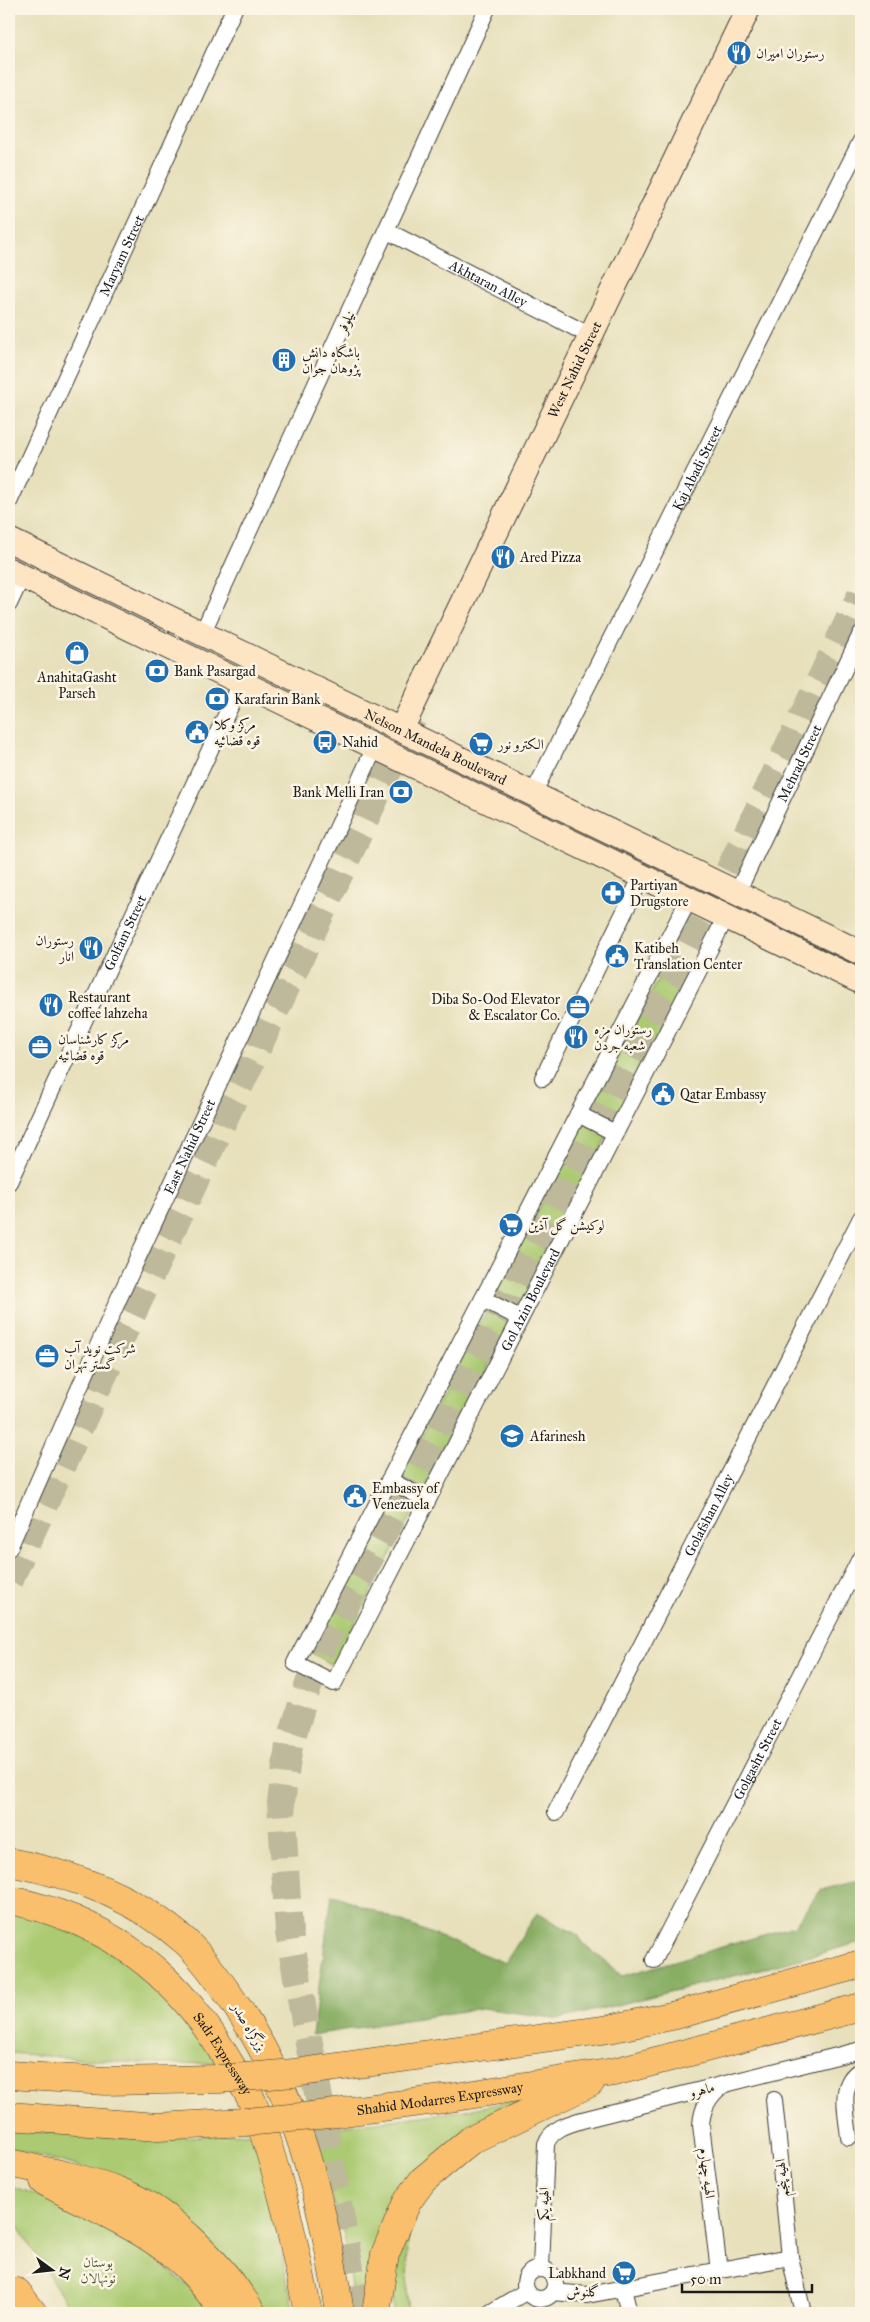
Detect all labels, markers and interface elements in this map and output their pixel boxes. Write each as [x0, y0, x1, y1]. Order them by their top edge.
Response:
restaurant icon: رستوران امیران [726, 40, 752, 66]
place label: رستوران امیران [756, 45, 825, 62]
street label: Maryam Street [96, 212, 147, 299]
street label: Akhtaran Alley [446, 256, 531, 311]
street label: نیلوفر [333, 308, 359, 338]
street label: West Nahid Street [544, 318, 605, 421]
place label: باشگاه دانش پژوهان جوان [302, 343, 361, 377]
building icon: باشگاه دانش پژوهان جوان [271, 347, 297, 373]
street label: Kaj Abadi Street [668, 422, 725, 513]
restaurant icon: Ared Pizza [490, 544, 516, 570]
place label: Ared Pizza [519, 549, 581, 566]
shop icon: AnahitaGasht Parseh [64, 640, 90, 666]
bank icon: Bank Pasargad [144, 658, 170, 684]
place label: Bank Pasargad [174, 663, 256, 680]
place label: AnahitaGasht Parseh [36, 669, 117, 702]
bank icon: Karafarin Bank [204, 686, 230, 712]
place label: Karafarin Bank [234, 691, 321, 708]
street label: Nelson Mandela Boulevard [362, 705, 509, 788]
place label: مرکز وکلا قوه قضائیه [214, 716, 260, 749]
public building icon: مرکز وکلا قوه قضائیه [184, 719, 210, 745]
street label: Mehrad Street [773, 722, 825, 805]
bus stop icon: Nahid [312, 729, 338, 755]
supermarket icon: الكترو نور [468, 731, 494, 757]
place label: Nahid [342, 734, 378, 751]
place label: الكترو نور [496, 736, 544, 753]
bank icon: Bank Melli Iran [388, 779, 414, 805]
place label: Bank Melli Iran [292, 784, 384, 801]
place label: Partiyan Drugstore [630, 877, 689, 910]
pharmacy icon: Partiyan Drugstore [600, 880, 626, 906]
street label: Golfam Street [100, 892, 150, 973]
place label: رستوران انار [36, 932, 74, 965]
restaurant icon: رستوران انار [78, 935, 104, 961]
place label: Katibeh Translation Center [634, 940, 743, 973]
public building icon: Katibeh Translation Center [604, 943, 630, 969]
place label: Restaurant coffee lahzeha [68, 989, 148, 1022]
place label: Diba So-Ood Elevator & Escalator Co. [431, 991, 561, 1024]
restaurant icon: Restaurant coffee lahzeha [38, 992, 64, 1018]
office icon: Diba So-Ood Elevator & Escalator Co. [565, 994, 591, 1020]
place label: رستوران مزه شعبه جردن [594, 1021, 652, 1054]
restaurant icon: رستوران مزه شعبه جردن [563, 1024, 589, 1050]
place label: مرکز کارشناسان قوه قضائیه [58, 1031, 129, 1064]
office icon: مرکز کارشناسان قوه قضائیه [27, 1034, 53, 1060]
public building icon: Qatar Embassy [650, 1081, 676, 1107]
place label: Qatar Embassy [680, 1086, 767, 1103]
street label: East Nahid Street [160, 1096, 219, 1197]
supermarket icon: لوکیشن گل آذین [498, 1212, 524, 1238]
place label: لوکیشن گل آذین [528, 1217, 604, 1236]
street label: Gol Azin Boulevard [497, 1246, 563, 1354]
place label: شرکت نوید آب گستر تهران [64, 1340, 136, 1374]
office icon: شرکت نوید آب گستر تهران [34, 1343, 60, 1369]
school or university icon: Afarinesh [499, 1423, 525, 1449]
place label: Afarinesh [529, 1428, 586, 1445]
street label: Golafshan Alley [680, 1470, 737, 1559]
place label: Embassy of Venezuela [371, 1480, 440, 1513]
public building icon: Embassy of Venezuela [342, 1483, 368, 1509]
street label: Golgasht Street [729, 1715, 785, 1803]
street label: بزرگراه صدر [227, 1998, 271, 2055]
street label: Sadr Expressway [190, 2009, 256, 2098]
street label: Shahid Modarres Expressway [356, 2078, 525, 2119]
street label: ماهرو [686, 2079, 716, 2102]
street label: الهیه چهارم [691, 2147, 719, 2200]
street label: الهیه پنجم [772, 2158, 797, 2198]
street label: الهیه یکم [535, 2187, 558, 2221]
north arrow [28, 2244, 78, 2294]
park label: بوستان نونهالان [80, 2254, 116, 2288]
supermarket icon: Labkhand [611, 2260, 637, 2286]
scale bar [682, 2262, 812, 2294]
text: N [54, 2265, 74, 2281]
place label: Labkhand [548, 2265, 606, 2282]
text: 50 m [690, 2270, 722, 2288]
street label: گلنوش [566, 2283, 600, 2301]

